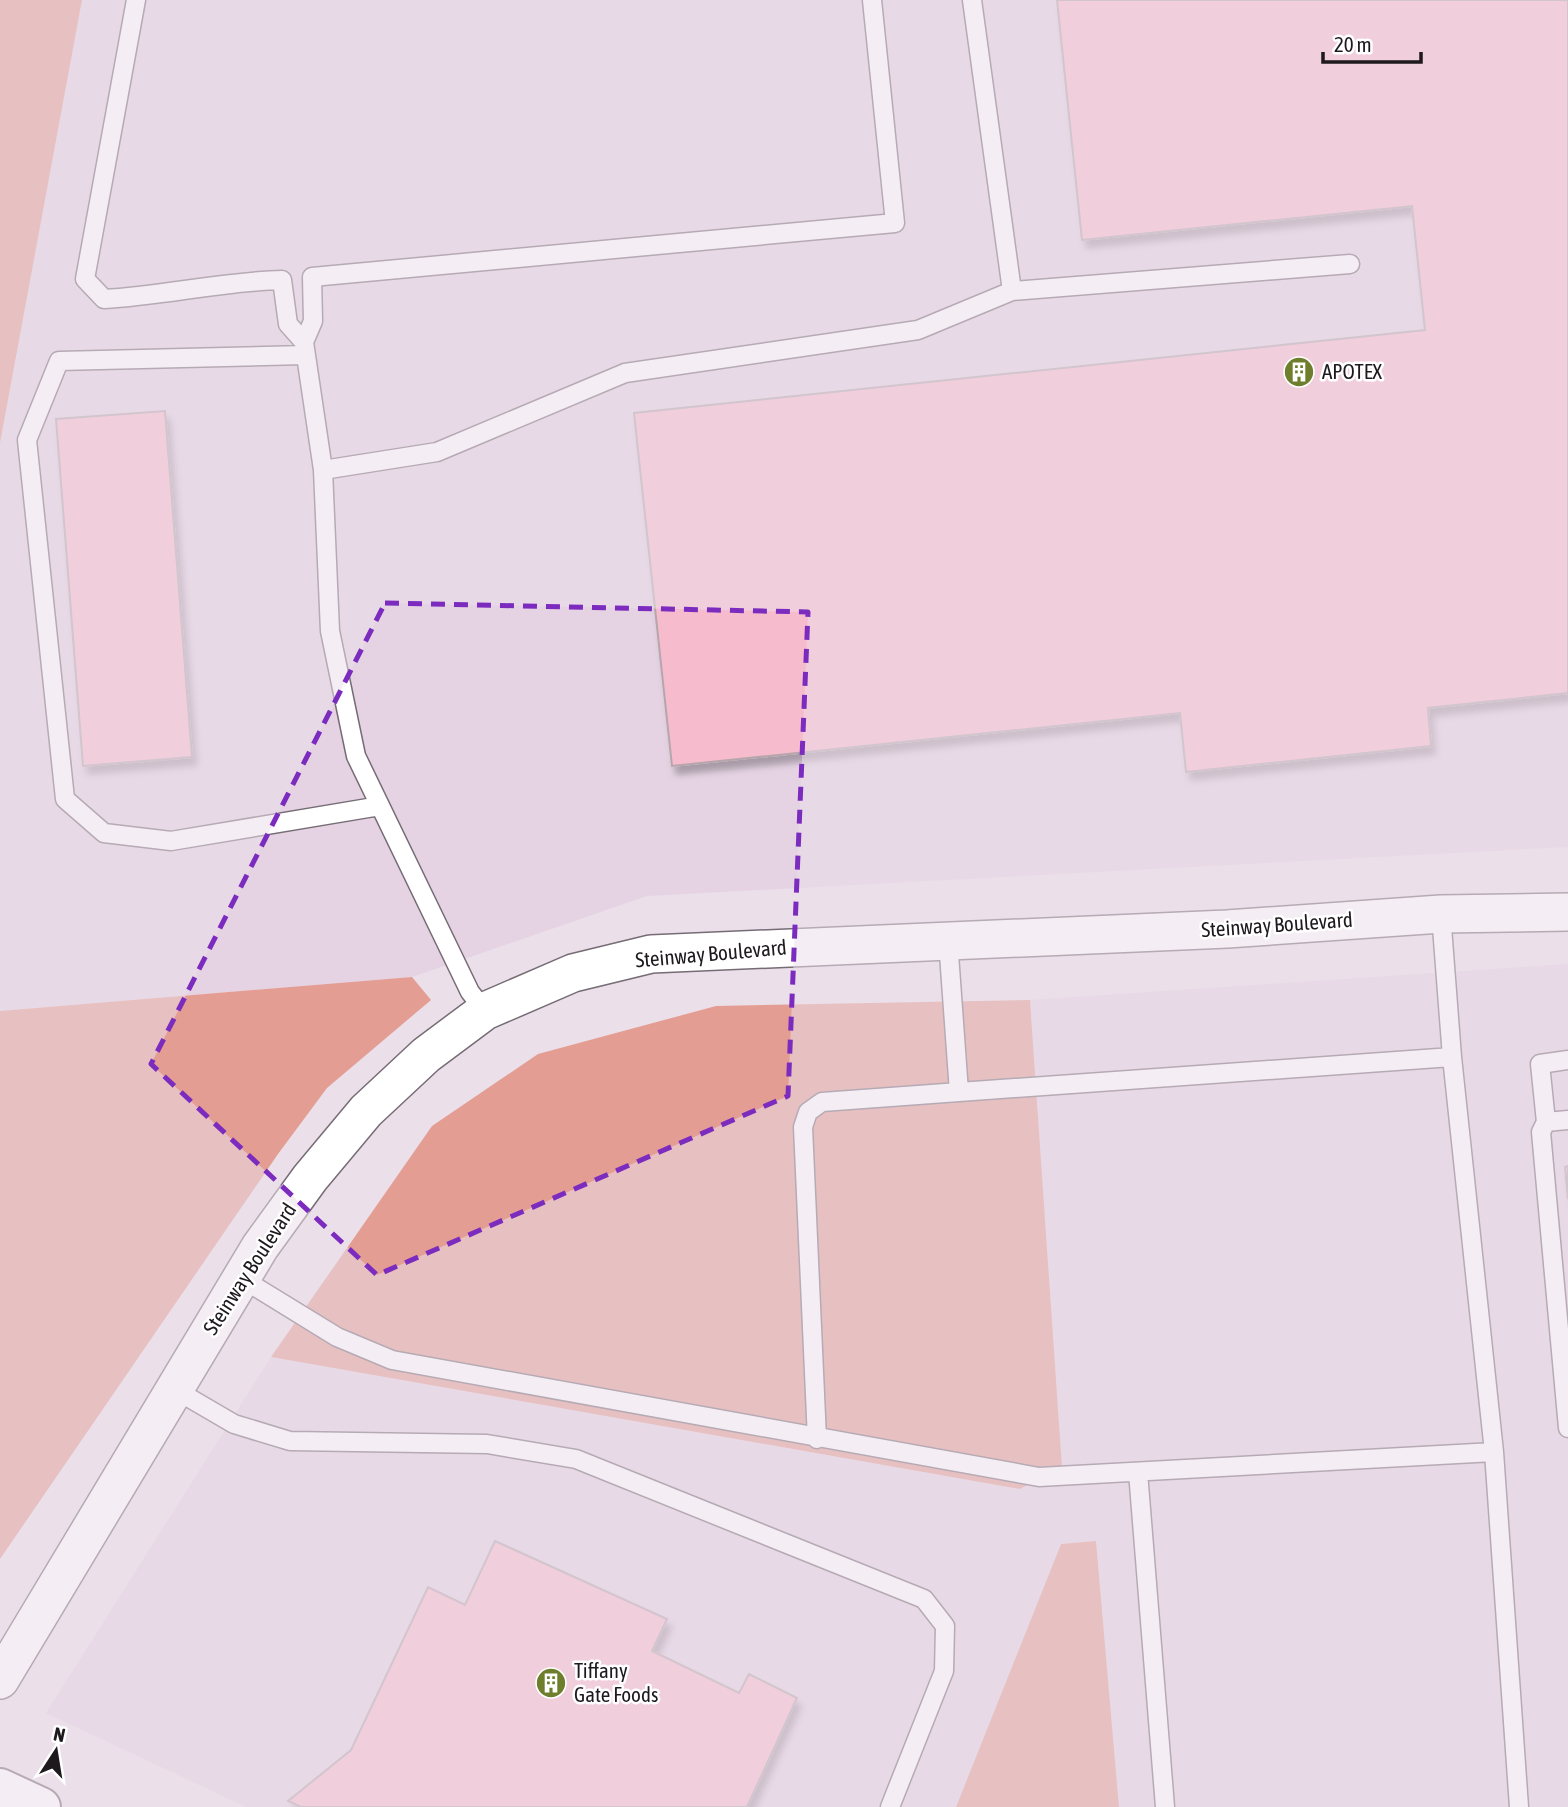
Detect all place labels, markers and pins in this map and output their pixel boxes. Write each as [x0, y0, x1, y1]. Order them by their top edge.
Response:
building icon: APOTEX [1282, 355, 1316, 389]
place label: APOTEX [1322, 359, 1383, 383]
place label: Tiffany Gate Foods [574, 1658, 658, 1706]
building icon: Tiffany Gate Foods [534, 1666, 568, 1700]

